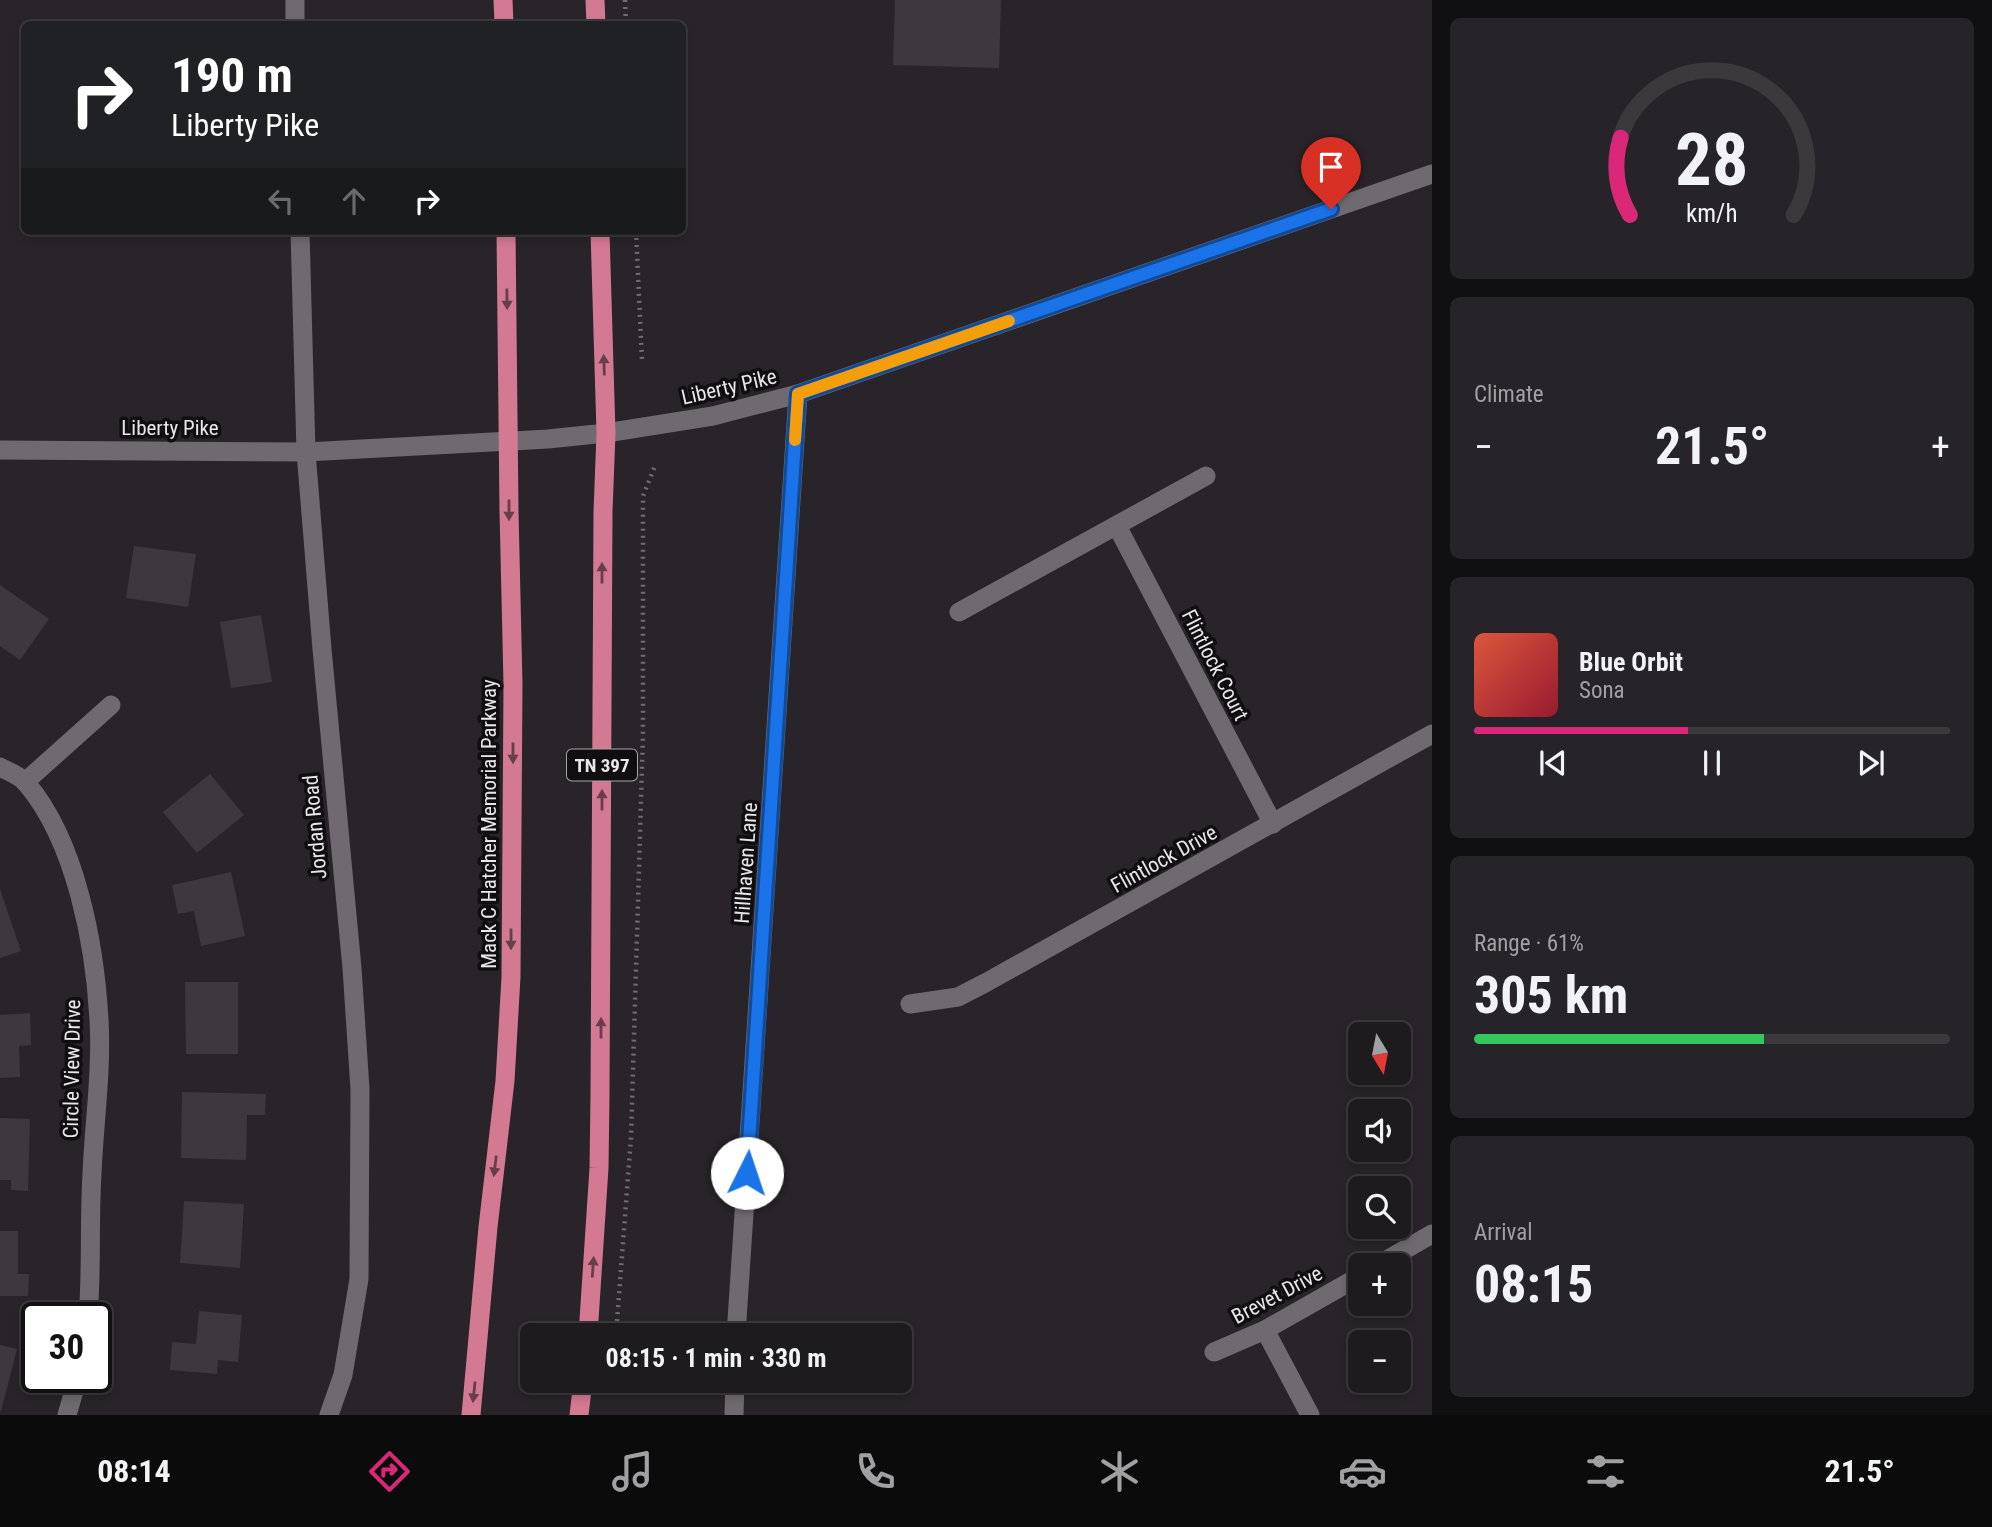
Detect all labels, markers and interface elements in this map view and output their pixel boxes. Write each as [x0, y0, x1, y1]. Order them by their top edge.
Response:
text: 190 m [171, 47, 293, 104]
icon: right [56, 49, 147, 140]
text: Liberty Pike [171, 106, 319, 144]
text: 28 [1675, 117, 1749, 203]
pin [1301, 137, 1361, 209]
icon: arrive [1312, 148, 1350, 186]
icon: left [262, 182, 300, 220]
icon: ahead [335, 182, 373, 220]
icon: right [408, 182, 446, 220]
text: km/h [1686, 199, 1738, 228]
one-way arrow [501, 288, 513, 310]
one-way arrow [598, 354, 610, 376]
street label: Liberty Pike [679, 364, 779, 410]
text: Climate [1474, 381, 1544, 408]
street label: Liberty Pike [121, 416, 219, 440]
text: 21.5° [1655, 416, 1769, 477]
text: − [1474, 425, 1493, 469]
text: + [1931, 425, 1950, 469]
one-way arrow [503, 499, 515, 521]
one-way arrow [597, 561, 608, 583]
street label: Flintlock Court [1177, 606, 1253, 724]
text: Blue Orbit [1579, 647, 1683, 677]
text: Sona [1579, 677, 1625, 704]
street label: Mack C Hatcher Memorial Parkway [477, 679, 501, 969]
one-way arrow [507, 742, 519, 764]
icon: previous [1534, 744, 1572, 782]
icon: pause [1693, 744, 1731, 782]
icon: next [1852, 744, 1890, 782]
road number: TN 397 [567, 750, 637, 780]
street label: Jordan Road [298, 774, 332, 880]
one-way arrow [596, 789, 607, 811]
street label: Hillhaven Lane [730, 802, 762, 924]
street label: Flintlock Drive [1107, 820, 1221, 898]
one-way arrow [505, 928, 517, 950]
text: Range · 61% [1474, 930, 1584, 957]
text: 305 km [1474, 965, 1628, 1026]
street label: Circle View Drive [59, 999, 85, 1139]
one-way arrow [595, 1016, 607, 1038]
north arrow [1348, 1022, 1410, 1085]
map controls [1348, 1022, 1411, 1393]
button: sound [1348, 1099, 1411, 1162]
position arrow [710, 1136, 784, 1210]
one-way arrow [489, 1155, 500, 1177]
button: search [1348, 1176, 1411, 1239]
text: Arrival [1474, 1219, 1533, 1246]
button: + [1348, 1253, 1411, 1316]
text: 08:15 [1474, 1254, 1593, 1315]
one-way arrow [587, 1256, 598, 1278]
street label: Brevet Drive [1228, 1261, 1326, 1329]
speed limit sign: 30 [21, 1302, 112, 1393]
button: − [1348, 1330, 1411, 1393]
text: 08:15 · 1 min · 330 m [606, 1343, 826, 1373]
one-way arrow [468, 1381, 479, 1403]
icon: directions [365, 1447, 414, 1496]
icon: music [608, 1447, 657, 1496]
icon: phone [851, 1447, 900, 1496]
icon: climate [1095, 1447, 1144, 1496]
icon: car [1338, 1447, 1387, 1496]
icon: filters [1581, 1447, 1630, 1496]
text: 08:14 [97, 1452, 171, 1490]
text: 21.5° [1825, 1452, 1895, 1490]

